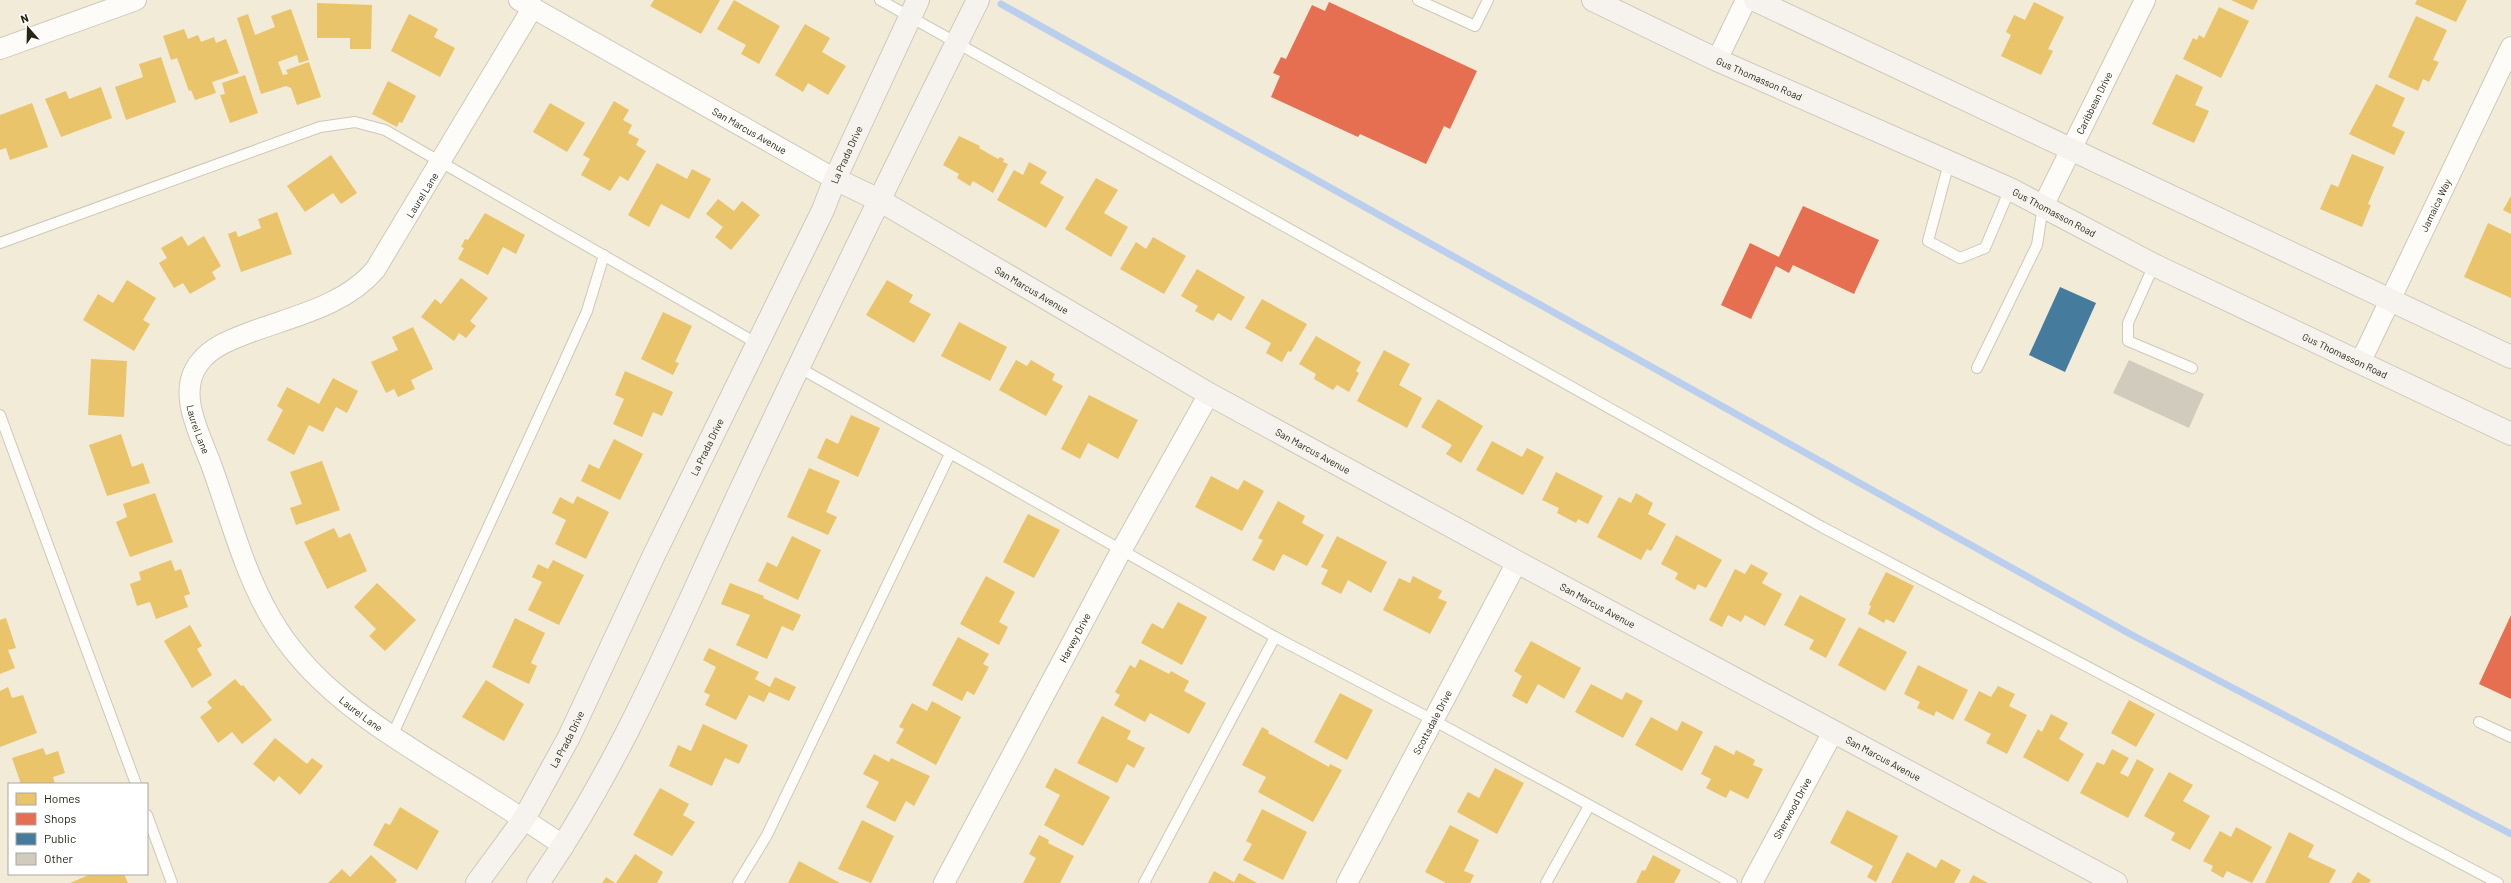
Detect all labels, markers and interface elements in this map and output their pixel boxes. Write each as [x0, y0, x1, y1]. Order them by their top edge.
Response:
north arrow [8, 8, 48, 48]
text: N [19, 11, 30, 25]
street label: Gus Thomasson Road [1714, 54, 1804, 103]
street label: Caribbean Drive [2073, 70, 2115, 136]
street label: San Marcus Avenue [710, 105, 789, 156]
street label: La Prada Drive [828, 124, 865, 185]
street label: Laurel Lane [403, 170, 441, 220]
street label: Jamaica Way [2418, 176, 2453, 233]
street label: Gus Thomasson Road [2011, 185, 2098, 239]
street label: San Marcus Avenue [993, 264, 1071, 316]
street label: Gus Thomasson Road [2301, 330, 2389, 381]
street label: Laurel Lane [185, 404, 212, 456]
street label: La Prada Drive [688, 416, 726, 478]
street label: San Marcus Avenue [1273, 425, 1352, 476]
street label: San Marcus Avenue [1558, 580, 1637, 630]
street label: Harvey Drive [1057, 611, 1093, 664]
street label: Scottsdale Drive [1410, 688, 1454, 756]
street label: Laurel Lane [337, 694, 385, 734]
street label: La Prada Drive [547, 709, 586, 770]
street label: San Marcus Avenue [1844, 733, 1923, 783]
street label: Sherwood Drive [1771, 775, 1814, 841]
legend [8, 783, 148, 875]
text: Homes [44, 791, 81, 805]
text: Shops [44, 811, 77, 825]
text: Public [44, 831, 76, 845]
text: Other [44, 851, 74, 865]

